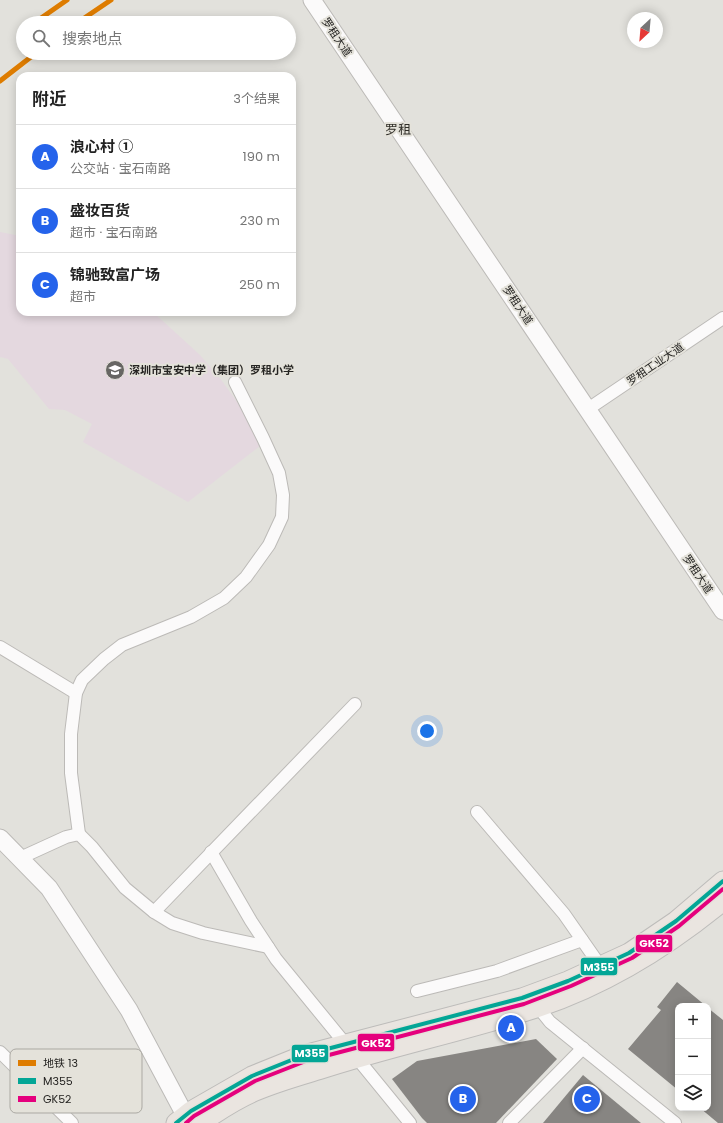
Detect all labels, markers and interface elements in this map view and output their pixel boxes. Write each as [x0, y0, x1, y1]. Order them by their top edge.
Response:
north arrow [627, 12, 663, 48]
street label: 罗租大道 [318, 14, 356, 60]
search box [16, 16, 296, 60]
icon: search [30, 27, 52, 49]
text: 搜索地点 [62, 28, 122, 49]
text: 附近 [32, 87, 66, 111]
text: 3个结果 [233, 89, 280, 108]
district label: 罗租 [385, 120, 411, 139]
text: 浪心村 ① [70, 136, 133, 157]
text: A [40, 147, 50, 166]
text: 190 m [243, 147, 280, 166]
text: 公交站 · 宝石南路 [70, 159, 171, 178]
text: 盛妆百货 [70, 200, 130, 221]
text: B [41, 211, 49, 230]
text: 230 m [240, 211, 280, 230]
text: 超市 · 宝石南路 [70, 223, 158, 242]
text: 锦驰致富广场 [70, 264, 160, 285]
text: C [40, 275, 50, 294]
text: 250 m [239, 275, 280, 294]
street label: 罗租大道 [499, 282, 537, 328]
text: 超市 [70, 287, 96, 306]
street label: 罗租工业大道 [623, 339, 687, 389]
school or university icon: 深圳市宝安中学（集团）罗租小学 [104, 359, 126, 381]
place label: 深圳市宝安中学（集团）罗租小学 [129, 362, 294, 378]
street label: 罗租大道 [679, 551, 717, 597]
your location [417, 721, 437, 741]
line badge: GK52 [635, 934, 673, 953]
text: GK52 [639, 935, 669, 951]
line badge: M355 [580, 957, 618, 976]
text: M355 [583, 959, 615, 975]
map controls [675, 1003, 711, 1111]
button: + [675, 1003, 711, 1039]
pin: A [498, 1013, 524, 1043]
line badge: GK52 [357, 1033, 395, 1052]
text: GK52 [361, 1035, 391, 1051]
button: − [675, 1039, 711, 1075]
line badge: M355 [291, 1044, 329, 1063]
text: M355 [294, 1045, 326, 1061]
legend [10, 1049, 142, 1113]
text: 地铁 13 [43, 1055, 78, 1071]
text: M355 [43, 1073, 73, 1089]
button: layers [675, 1075, 711, 1111]
pin: B [450, 1084, 476, 1114]
pin: C [574, 1084, 600, 1114]
text: GK52 [43, 1091, 71, 1107]

